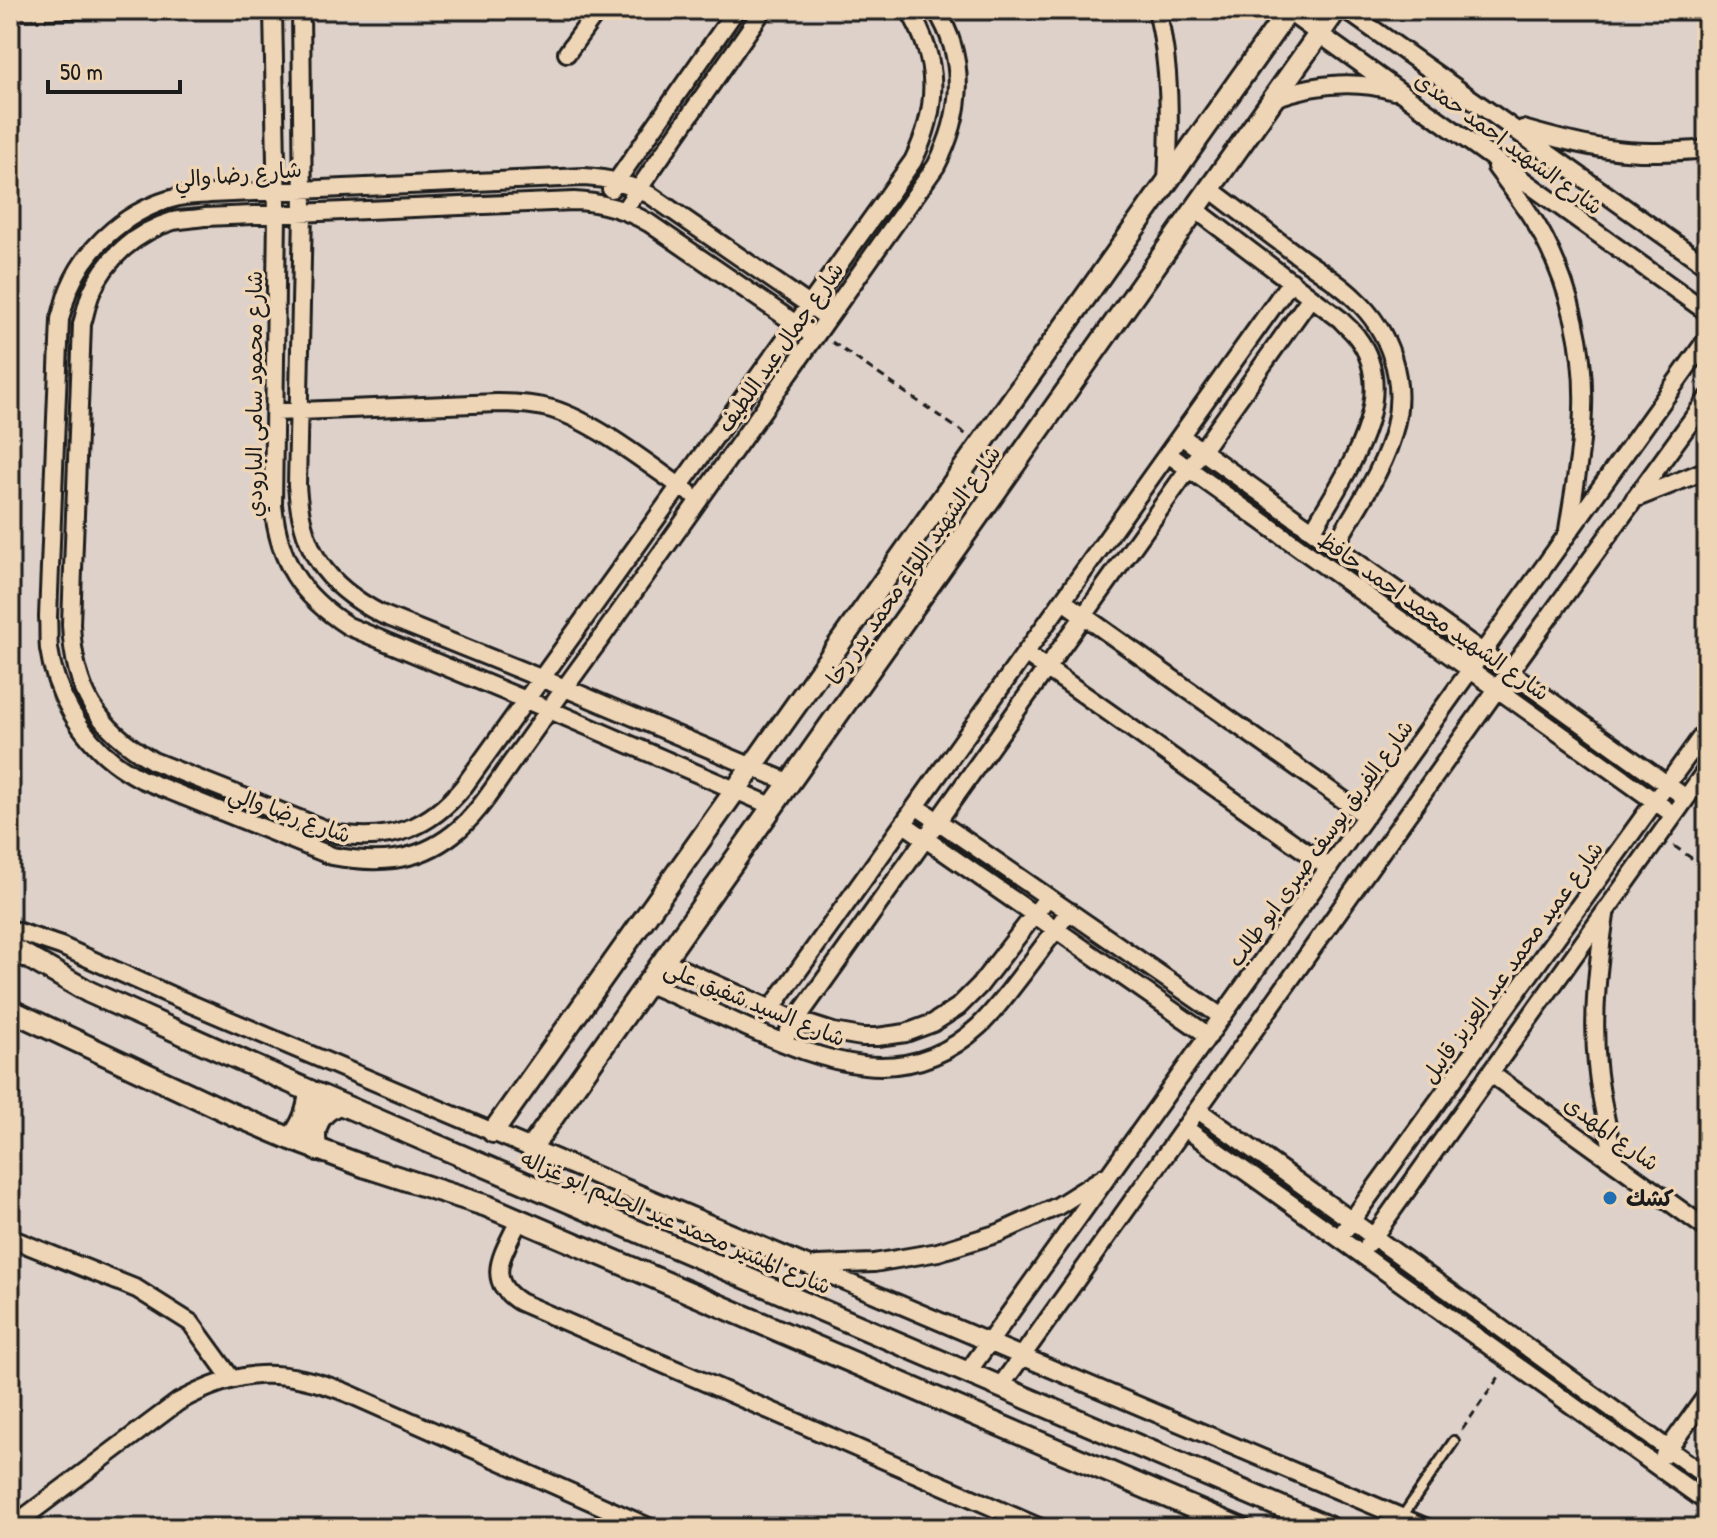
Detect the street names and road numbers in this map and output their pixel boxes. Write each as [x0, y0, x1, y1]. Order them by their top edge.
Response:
street label: شارع الشهيد احمد حمدى [1408, 65, 1609, 222]
street label: شارع رضا والي [173, 153, 303, 199]
street label: شارع جمال عبد اللطيف [710, 256, 851, 439]
street label: شارع محمود سامى البارودي [239, 271, 271, 517]
street label: شارع الشهيد اللواء محمد بدر رخا [819, 439, 1008, 691]
street label: شارع الشهيد محمد احمد حافظ [1312, 524, 1556, 708]
street label: شارع الفريق يوسف صبرى ابو طالب [1220, 713, 1421, 973]
street label: شارع رضا والي [223, 778, 355, 855]
street label: شارع عميد محمد عبد العزيز قابيل [1414, 835, 1611, 1090]
street label: شارع السيد شفيق على [660, 953, 850, 1054]
street label: شارع المهدى [1558, 1088, 1666, 1178]
street label: شارع المشير محمد عبد الحليم ابو غزاله [516, 1143, 836, 1303]

